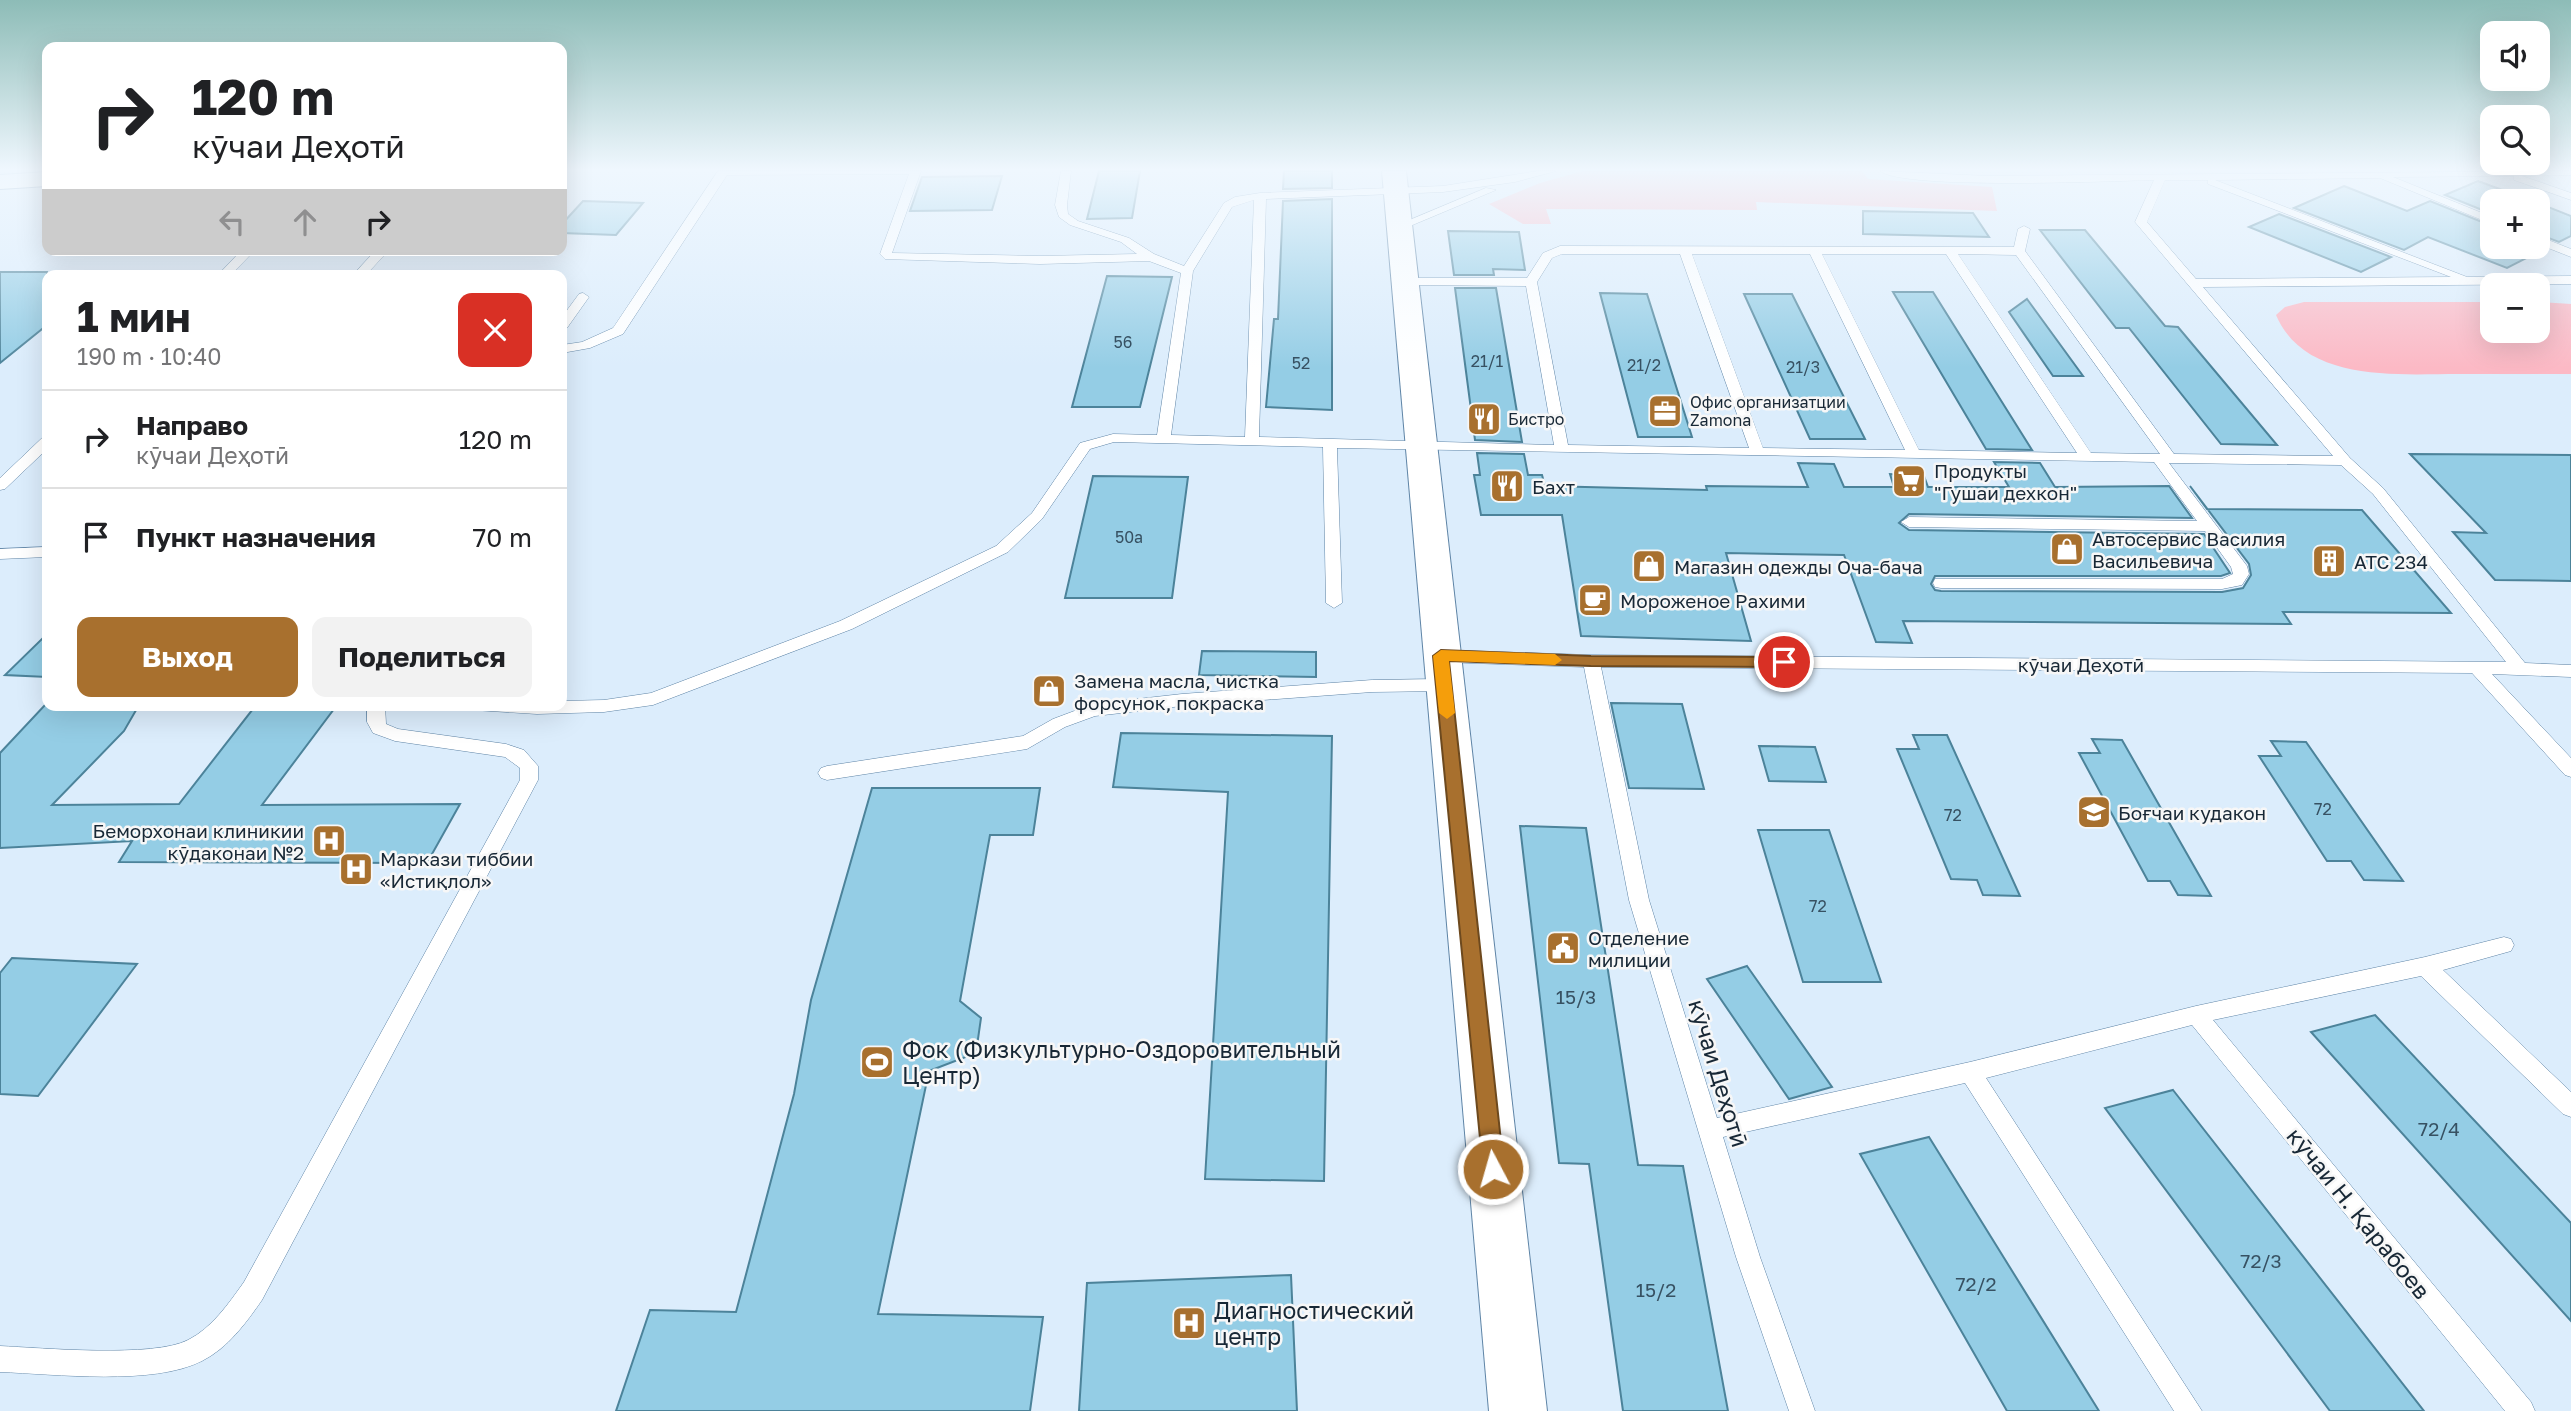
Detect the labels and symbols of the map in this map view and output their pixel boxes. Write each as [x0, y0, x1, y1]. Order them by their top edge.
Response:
house number: 56 [1114, 332, 1132, 352]
house number: 21/1 [1471, 351, 1503, 371]
house number: 52 [1292, 353, 1310, 373]
house number: 21/2 [1627, 355, 1661, 375]
house number: 21/3 [1786, 357, 1820, 377]
office icon: Офис организатции Zamona [1646, 392, 1684, 430]
place label: Офис организатции Zamona [1690, 392, 1846, 430]
restaurant icon: Бистро [1465, 400, 1503, 438]
place label: Бистро [1508, 409, 1564, 429]
place label: Продукты "Гушаи дехкон" [1934, 459, 2077, 504]
supermarket icon: Продукты "Гушаи дехкон" [1890, 462, 1928, 500]
restaurant icon: Бахт [1488, 467, 1526, 505]
place label: Бахт [1532, 475, 1575, 498]
house number: 50а [1115, 527, 1143, 547]
place label: Автосервис Василия Васильевича [2092, 527, 2285, 572]
shop icon: Автосервис Василия Васильевича [2048, 530, 2086, 568]
building icon: АТС 234 [2310, 542, 2348, 580]
shop icon: Магазин одежды Оча-бача [1630, 547, 1668, 585]
place label: АТС 234 [2354, 550, 2428, 573]
place label: Магазин одежды Оча-бача [1674, 555, 1923, 578]
cafe icon: Мороженое Рахими [1576, 581, 1614, 619]
place label: Мороженое Рахими [1620, 589, 1806, 612]
pin [1754, 632, 1814, 692]
street label: кӯчаи Деҳотӣ [2018, 653, 2144, 676]
place label: Замена масла, чистка форсунок, покраска [1074, 669, 1279, 714]
shop icon: Замена масла, чистка форсунок, покраска [1030, 672, 1068, 710]
school or university icon: Боғчаи кудакон [2075, 793, 2113, 831]
house number: 72 [2314, 799, 2332, 819]
place label: Боғчаи кудакон [2118, 801, 2266, 824]
house number: 72 [1944, 805, 1962, 825]
place label: Беморхонаи клиникии кӯдаконаи №2 [93, 819, 304, 864]
hospital icon: Беморхонаи клиникии кӯдаконаи №2 [310, 822, 348, 860]
place label: Маркази тиббии «Истиқлол» [380, 847, 533, 892]
hospital icon: Маркази тиббии «Истиқлол» [337, 850, 375, 888]
house number: 72 [1809, 896, 1827, 916]
place label: Отделение милиции [1588, 926, 1689, 971]
public building icon: Отделение милиции [1544, 929, 1582, 967]
house number: 15/3 [1556, 985, 1596, 1008]
street label: кӯчаи Деҳотӣ [1683, 996, 1755, 1150]
place label: Фок (Физкультурно-Оздоровительный Центр) [902, 1035, 1341, 1089]
sports icon: Фок (Физкультурно-Оздоровительный Центр) [858, 1043, 896, 1081]
house number: 72/4 [2418, 1117, 2460, 1140]
street label: кӯчаи Н. Қарабоев [2281, 1122, 2437, 1304]
position arrow [1456, 1132, 1530, 1206]
house number: 72/3 [2240, 1249, 2282, 1272]
house number: 72/2 [1955, 1272, 1997, 1295]
house number: 15/2 [1636, 1278, 1676, 1301]
place label: Диагностический центр [1214, 1296, 1414, 1350]
hospital icon: Диагностический центр [1170, 1304, 1208, 1342]

